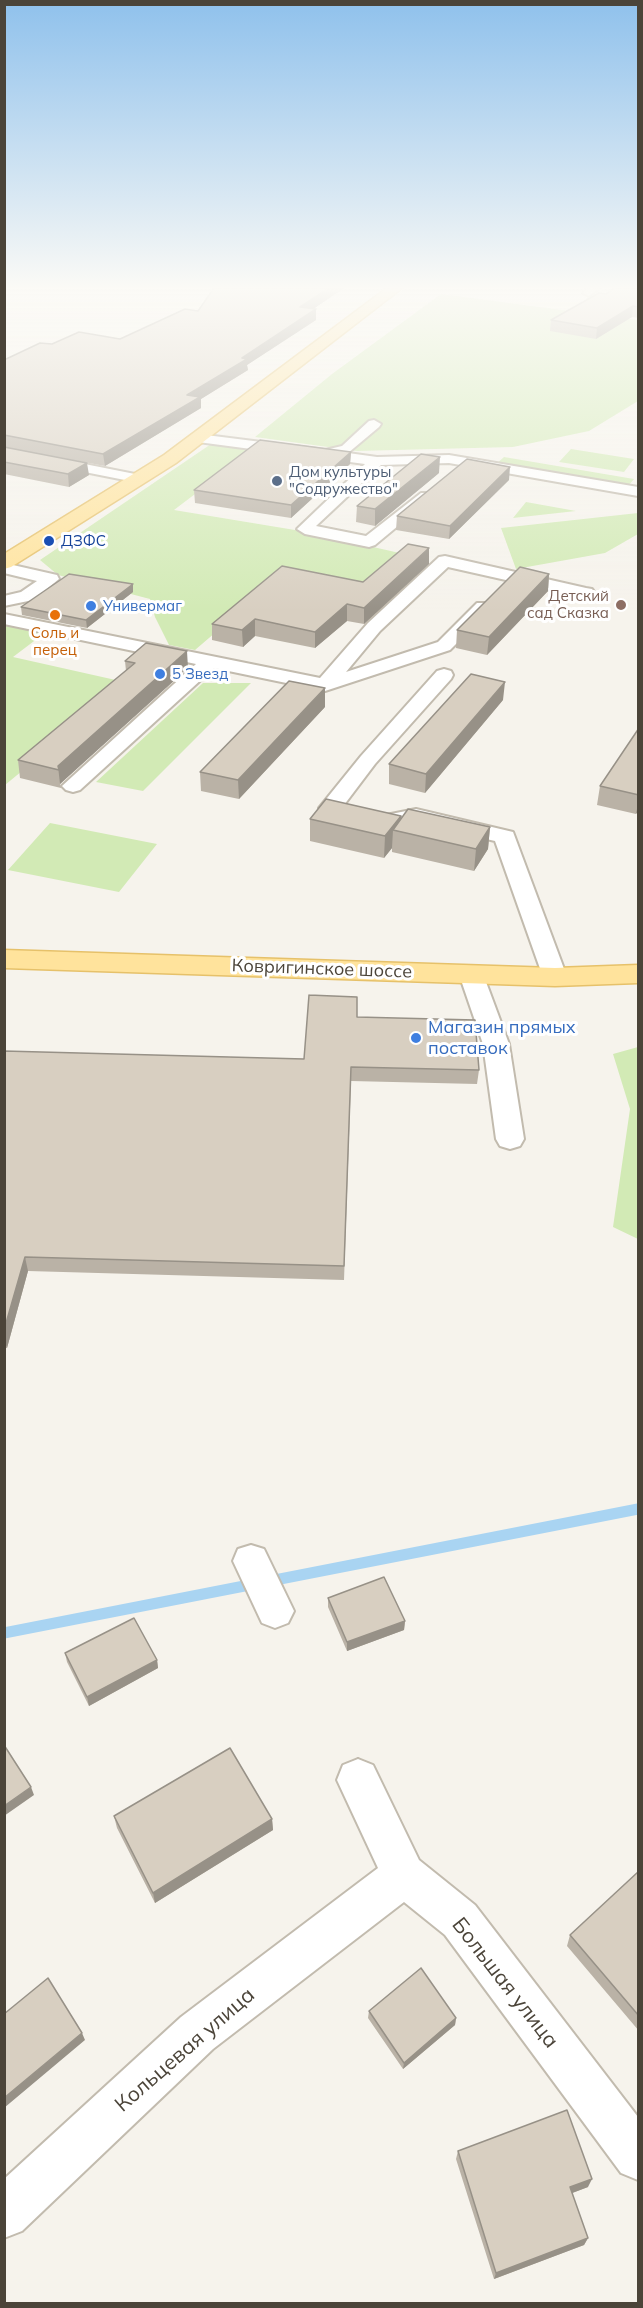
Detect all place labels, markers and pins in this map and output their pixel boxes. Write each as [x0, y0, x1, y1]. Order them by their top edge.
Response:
place label: Дом культуры "Содружество" [289, 463, 398, 498]
marker: Дом культуры "Содружество" [270, 474, 284, 488]
place label: ДЗФС [61, 532, 106, 550]
marker: ДЗФС [42, 534, 56, 548]
place label: Детский сад Сказка [527, 587, 609, 622]
place label: Универмаг [103, 597, 182, 615]
marker: Детский сад Сказка [614, 598, 628, 612]
marker: Универмаг [84, 599, 98, 613]
marker: Соль и перец [48, 608, 62, 622]
place label: Соль и перец [31, 624, 79, 659]
place label: 5 Звезд [172, 665, 228, 683]
marker: 5 Звезд [153, 667, 167, 681]
place label: Магазин прямых поставок [428, 1017, 576, 1060]
marker: Магазин прямых поставок [409, 1031, 423, 1045]

